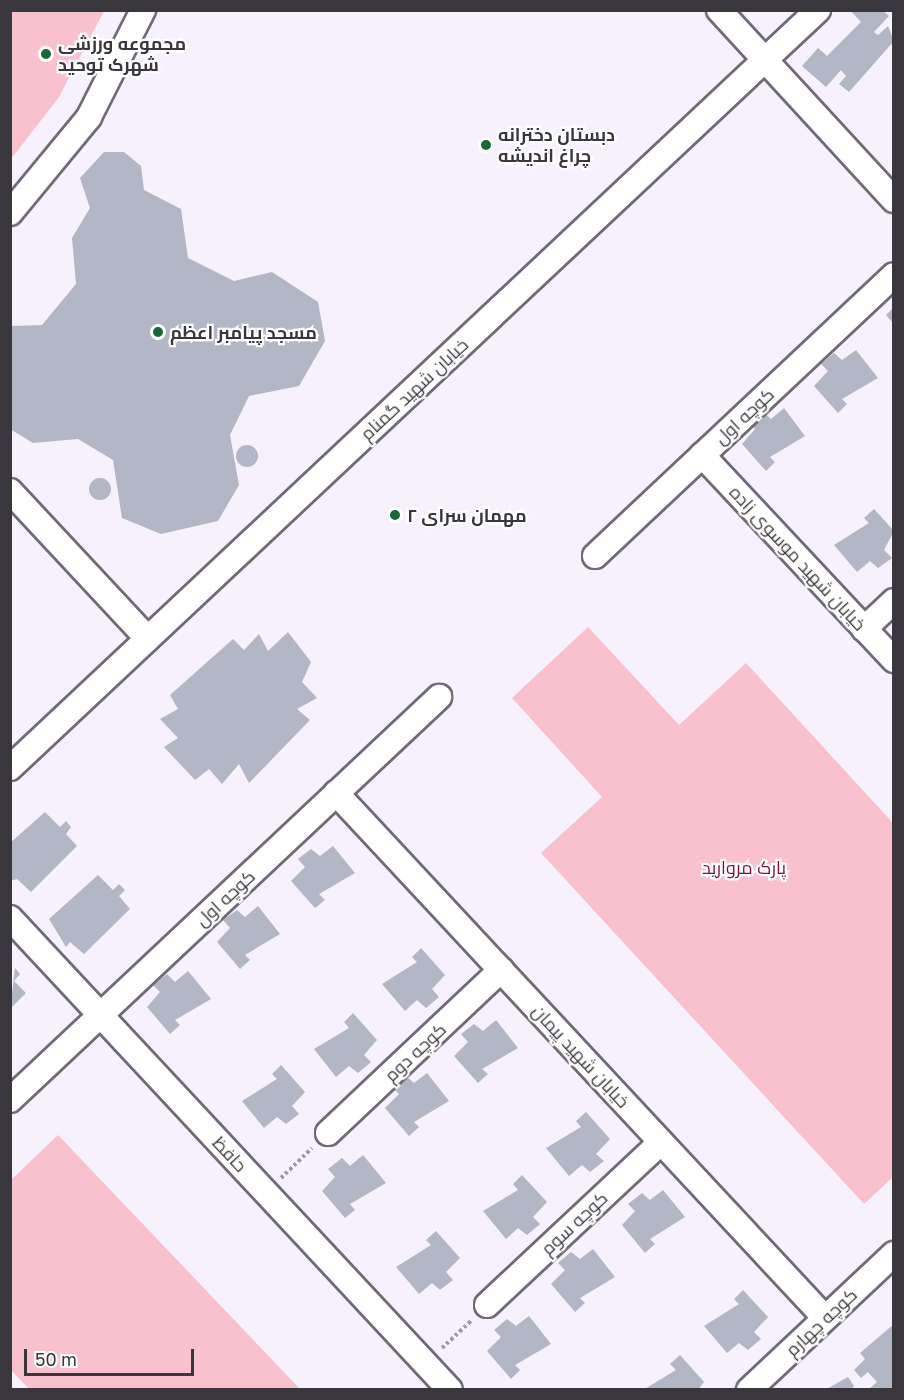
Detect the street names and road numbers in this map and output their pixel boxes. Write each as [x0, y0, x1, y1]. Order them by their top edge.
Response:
street label: خیابان شهید گمنام [356, 334, 472, 444]
street label: کوچه اول [710, 383, 778, 449]
street label: خیابان شهید موسوی زاده [725, 481, 871, 635]
street label: کوچه اول [191, 865, 259, 931]
street label: خیابان شهید پیمان [528, 1000, 634, 1112]
street label: کوچه دوم [380, 1018, 450, 1086]
street label: حافظ [208, 1132, 252, 1176]
street label: کوچه سوم [536, 1187, 612, 1259]
street label: کوچه چهارم [781, 1284, 861, 1360]

